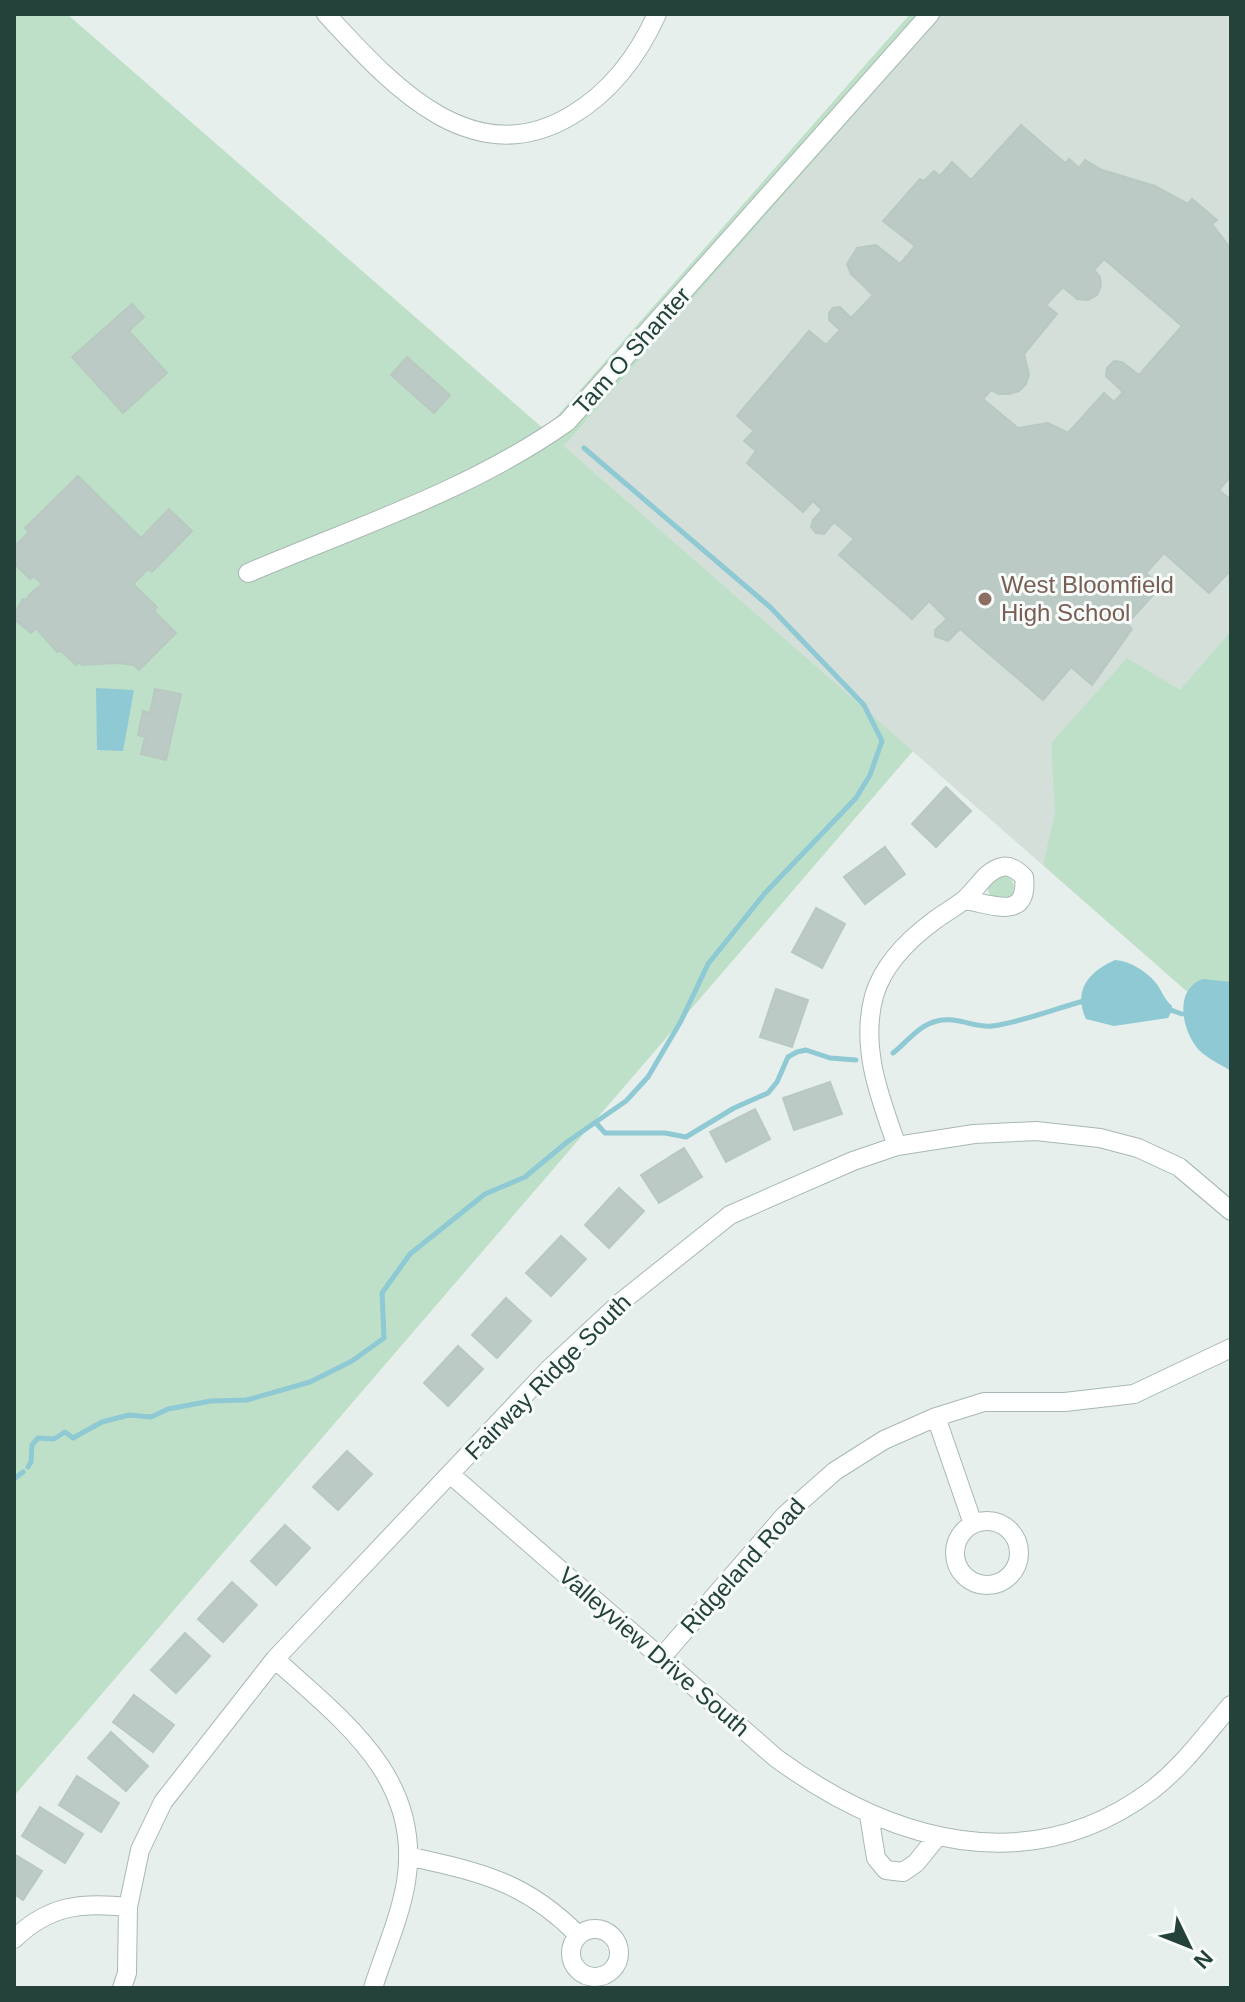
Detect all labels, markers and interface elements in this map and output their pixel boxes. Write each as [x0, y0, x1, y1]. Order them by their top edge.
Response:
street label: Tam O Shanter [568, 282, 696, 420]
place label: West Bloomfield High School [1001, 571, 1174, 626]
marker: West Bloomfield High School [976, 590, 994, 608]
street label: Fairway Ridge South [459, 1288, 636, 1465]
street label: Ridgeland Road [675, 1493, 810, 1639]
street label: Valleyview Drive South [554, 1562, 755, 1742]
north arrow [1149, 1906, 1229, 1986]
text: N [1189, 1945, 1218, 1974]

